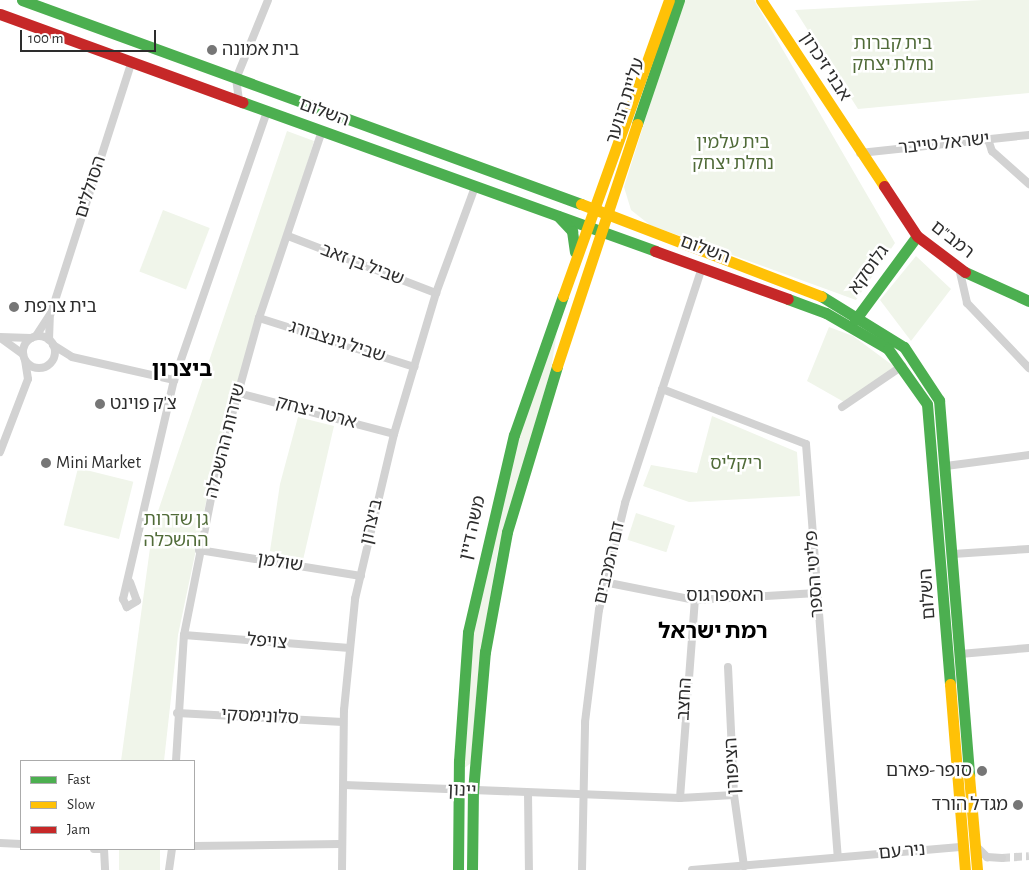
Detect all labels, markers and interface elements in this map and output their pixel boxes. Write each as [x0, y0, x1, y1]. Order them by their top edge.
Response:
scale bar [22, 20, 159, 52]
street label: אבני זיכרון [795, 29, 855, 105]
text: 100 m [28, 31, 63, 46]
park label: בית קברות נחלת יצחק [852, 34, 934, 76]
place label: בית אמונה [222, 39, 299, 61]
marker: בית אמונה [206, 44, 218, 56]
street label: עליית הנוער [602, 55, 650, 147]
street label: השלום [296, 94, 352, 132]
street label: ישראל טייבר [897, 128, 991, 160]
park label: בית עלמין נחלת יצחק [692, 133, 774, 176]
street label: הסוללים [71, 153, 111, 221]
street label: רמב"ם [926, 216, 978, 264]
street label: השלום [677, 231, 733, 269]
street label: שביל בן זאב [317, 239, 407, 291]
street label: גלוסקא [844, 241, 894, 299]
place label: בית צרפת [24, 296, 97, 318]
marker: בית צרפת [8, 301, 20, 313]
street label: שביל גינצבורג [286, 316, 388, 368]
district label: ביצרון [152, 357, 212, 383]
street label: שדרות ההשכלה [201, 381, 251, 501]
street label: ארטר יצחק [273, 392, 359, 434]
place label: צ'ק פוינט [110, 393, 177, 415]
marker: צ'ק פוינט [94, 398, 106, 410]
place label: Mini Market [56, 452, 141, 474]
park label: ריקליס [710, 453, 762, 475]
marker: Mini Market [40, 457, 52, 469]
street label: משה דיין [455, 494, 491, 562]
street label: ביצרון [356, 497, 388, 547]
park label: גן שדרות ההשכלה [143, 510, 209, 552]
street label: דם המכבים [590, 520, 630, 606]
street label: פליטי הספר [801, 529, 829, 619]
street label: שולמן [256, 549, 304, 577]
street label: השלום [915, 568, 941, 620]
street label: האספרגוס [686, 585, 764, 607]
district label: רמת ישראל [658, 619, 768, 645]
street label: צויפל [246, 629, 288, 655]
street label: החצב [673, 677, 697, 721]
street label: סלונימסקי [221, 704, 299, 730]
street label: הציפורן [721, 737, 745, 795]
legend [20, 760, 195, 850]
place label: סופר-פארם [886, 760, 972, 782]
marker: סופר-פארם [976, 765, 988, 777]
text: Fast [67, 772, 90, 787]
street label: יינון [447, 780, 477, 802]
place label: מגדל הורד [932, 794, 1008, 816]
text: Slow [67, 797, 95, 812]
marker: מגדל הורד [1012, 799, 1024, 811]
text: Jam [67, 822, 90, 837]
street label: ניר עם [878, 839, 926, 865]

